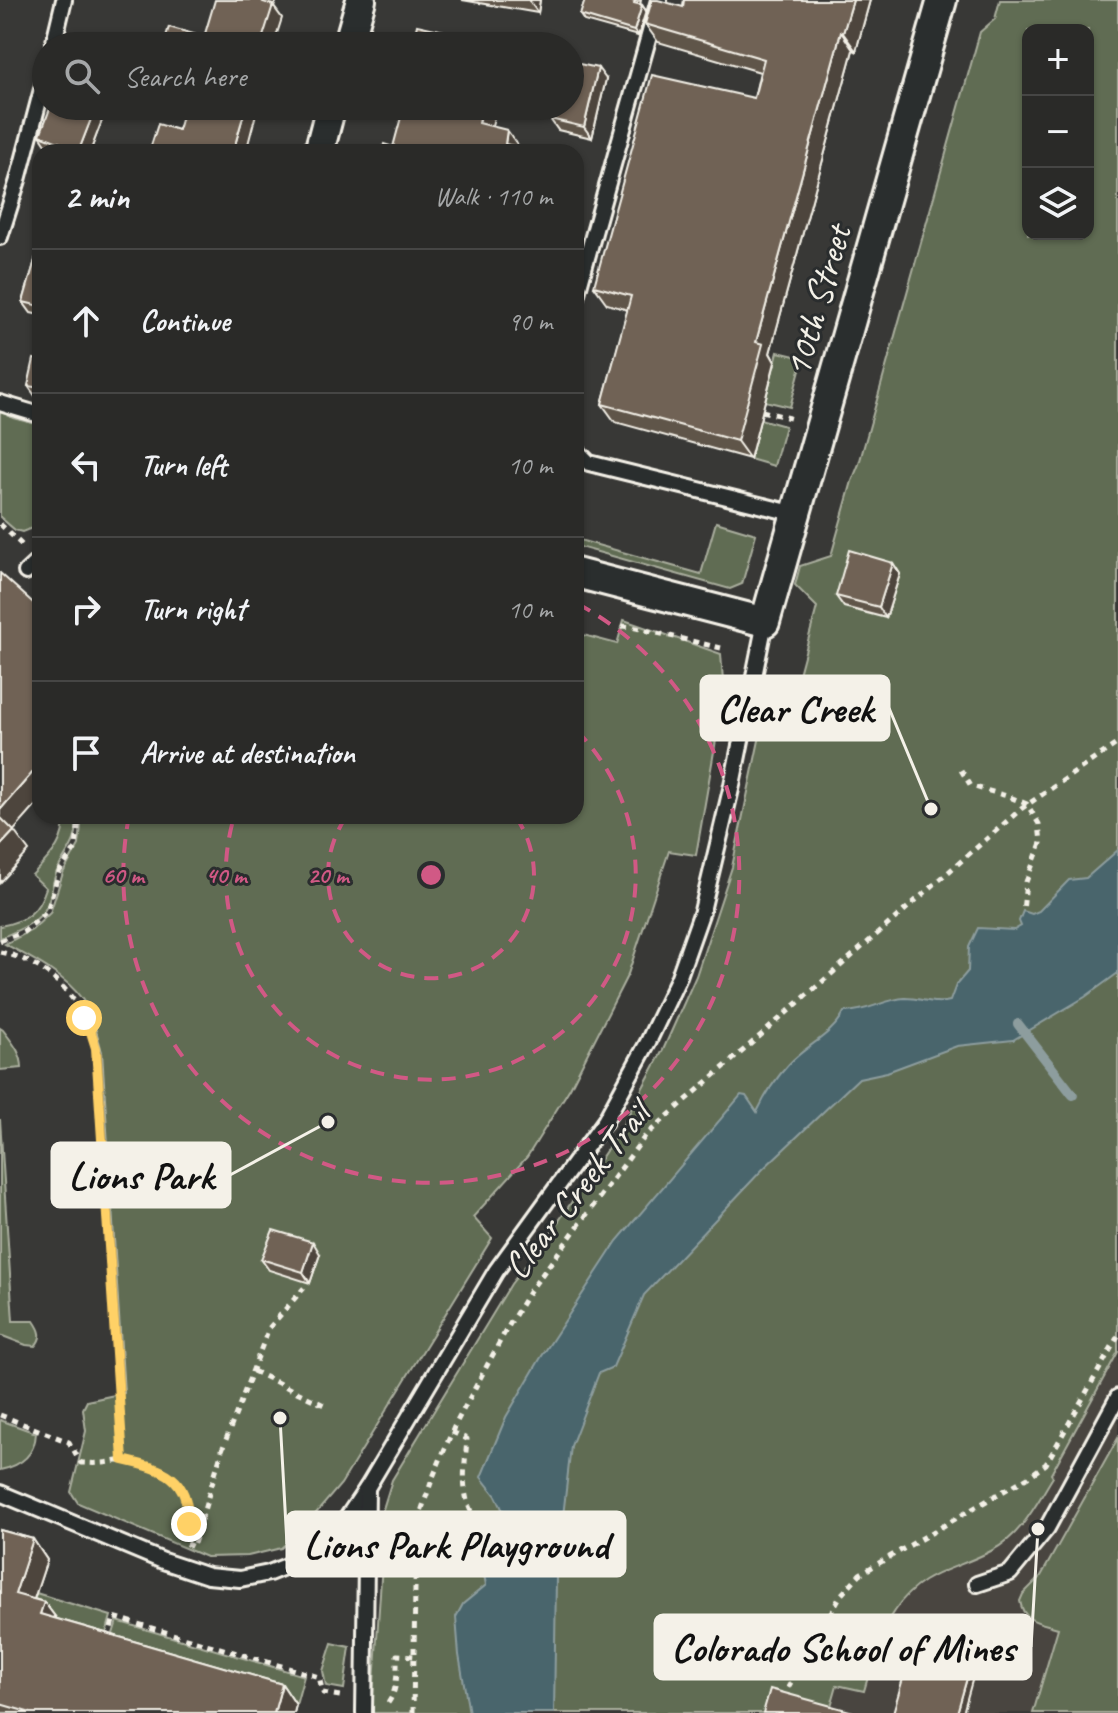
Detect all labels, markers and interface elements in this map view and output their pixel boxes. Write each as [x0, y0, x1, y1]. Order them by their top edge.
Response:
map controls [1022, 24, 1094, 240]
button: + [1022, 24, 1094, 96]
search box [32, 32, 584, 120]
icon: search [60, 54, 104, 98]
text: Search here [124, 57, 246, 95]
button: − [1022, 96, 1094, 168]
button: layers [1022, 168, 1094, 240]
text: 2 min [64, 175, 129, 218]
text: Walk · 110 m [435, 180, 552, 213]
street label: 10th Street [773, 217, 862, 382]
icon: ahead [64, 299, 108, 343]
text: Continue [140, 302, 230, 340]
text: 90 m [508, 305, 552, 338]
icon: left [64, 443, 108, 487]
text: Turn left [140, 446, 227, 484]
text: 10 m [508, 449, 552, 482]
icon: right [64, 587, 108, 631]
text: Turn right [140, 590, 245, 628]
text: 10 m [508, 593, 552, 626]
callout: Clear Creek [701, 676, 889, 740]
text: Clear Creek [717, 684, 877, 734]
icon: arrive [64, 731, 108, 775]
text: Arrive at destination [140, 734, 355, 772]
text: 60 m [102, 860, 146, 890]
text: 40 m [205, 860, 249, 890]
text: 20 m [307, 860, 351, 890]
centre of rings [417, 861, 445, 889]
route start [66, 1000, 102, 1036]
street label: Clear Creek Trail [493, 1087, 664, 1288]
callout: Lions Park [52, 1143, 230, 1207]
text: Lions Park [69, 1151, 217, 1201]
route end [171, 1506, 207, 1542]
callout: Lions Park Playground [287, 1512, 625, 1576]
text: Lions Park Playground [304, 1520, 615, 1570]
callout: Colorado School of Mines [655, 1615, 1031, 1679]
text: Colorado School of Mines [671, 1623, 1019, 1673]

